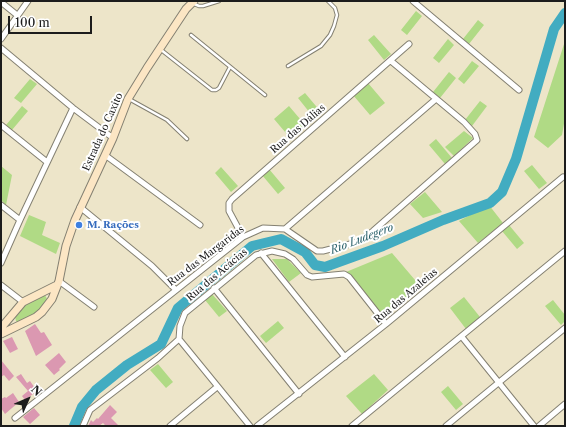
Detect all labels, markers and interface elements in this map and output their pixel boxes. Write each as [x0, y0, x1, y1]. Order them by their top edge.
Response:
scale bar [10, 8, 94, 34]
text: 100 m [15, 15, 50, 30]
street label: Estrada do Caxito [80, 91, 126, 173]
street label: Rua das Dálias [268, 102, 328, 156]
place label: M. Rações [87, 219, 139, 231]
marker: M. Rações [74, 220, 84, 230]
water label: Rio Ludegero [329, 221, 395, 257]
street label: Rua das Margaridas [165, 223, 247, 289]
street label: Rua das Acácias [184, 246, 250, 304]
street label: Rua das Azaleias [372, 266, 440, 326]
north arrow [8, 379, 48, 419]
text: N [28, 382, 45, 399]

